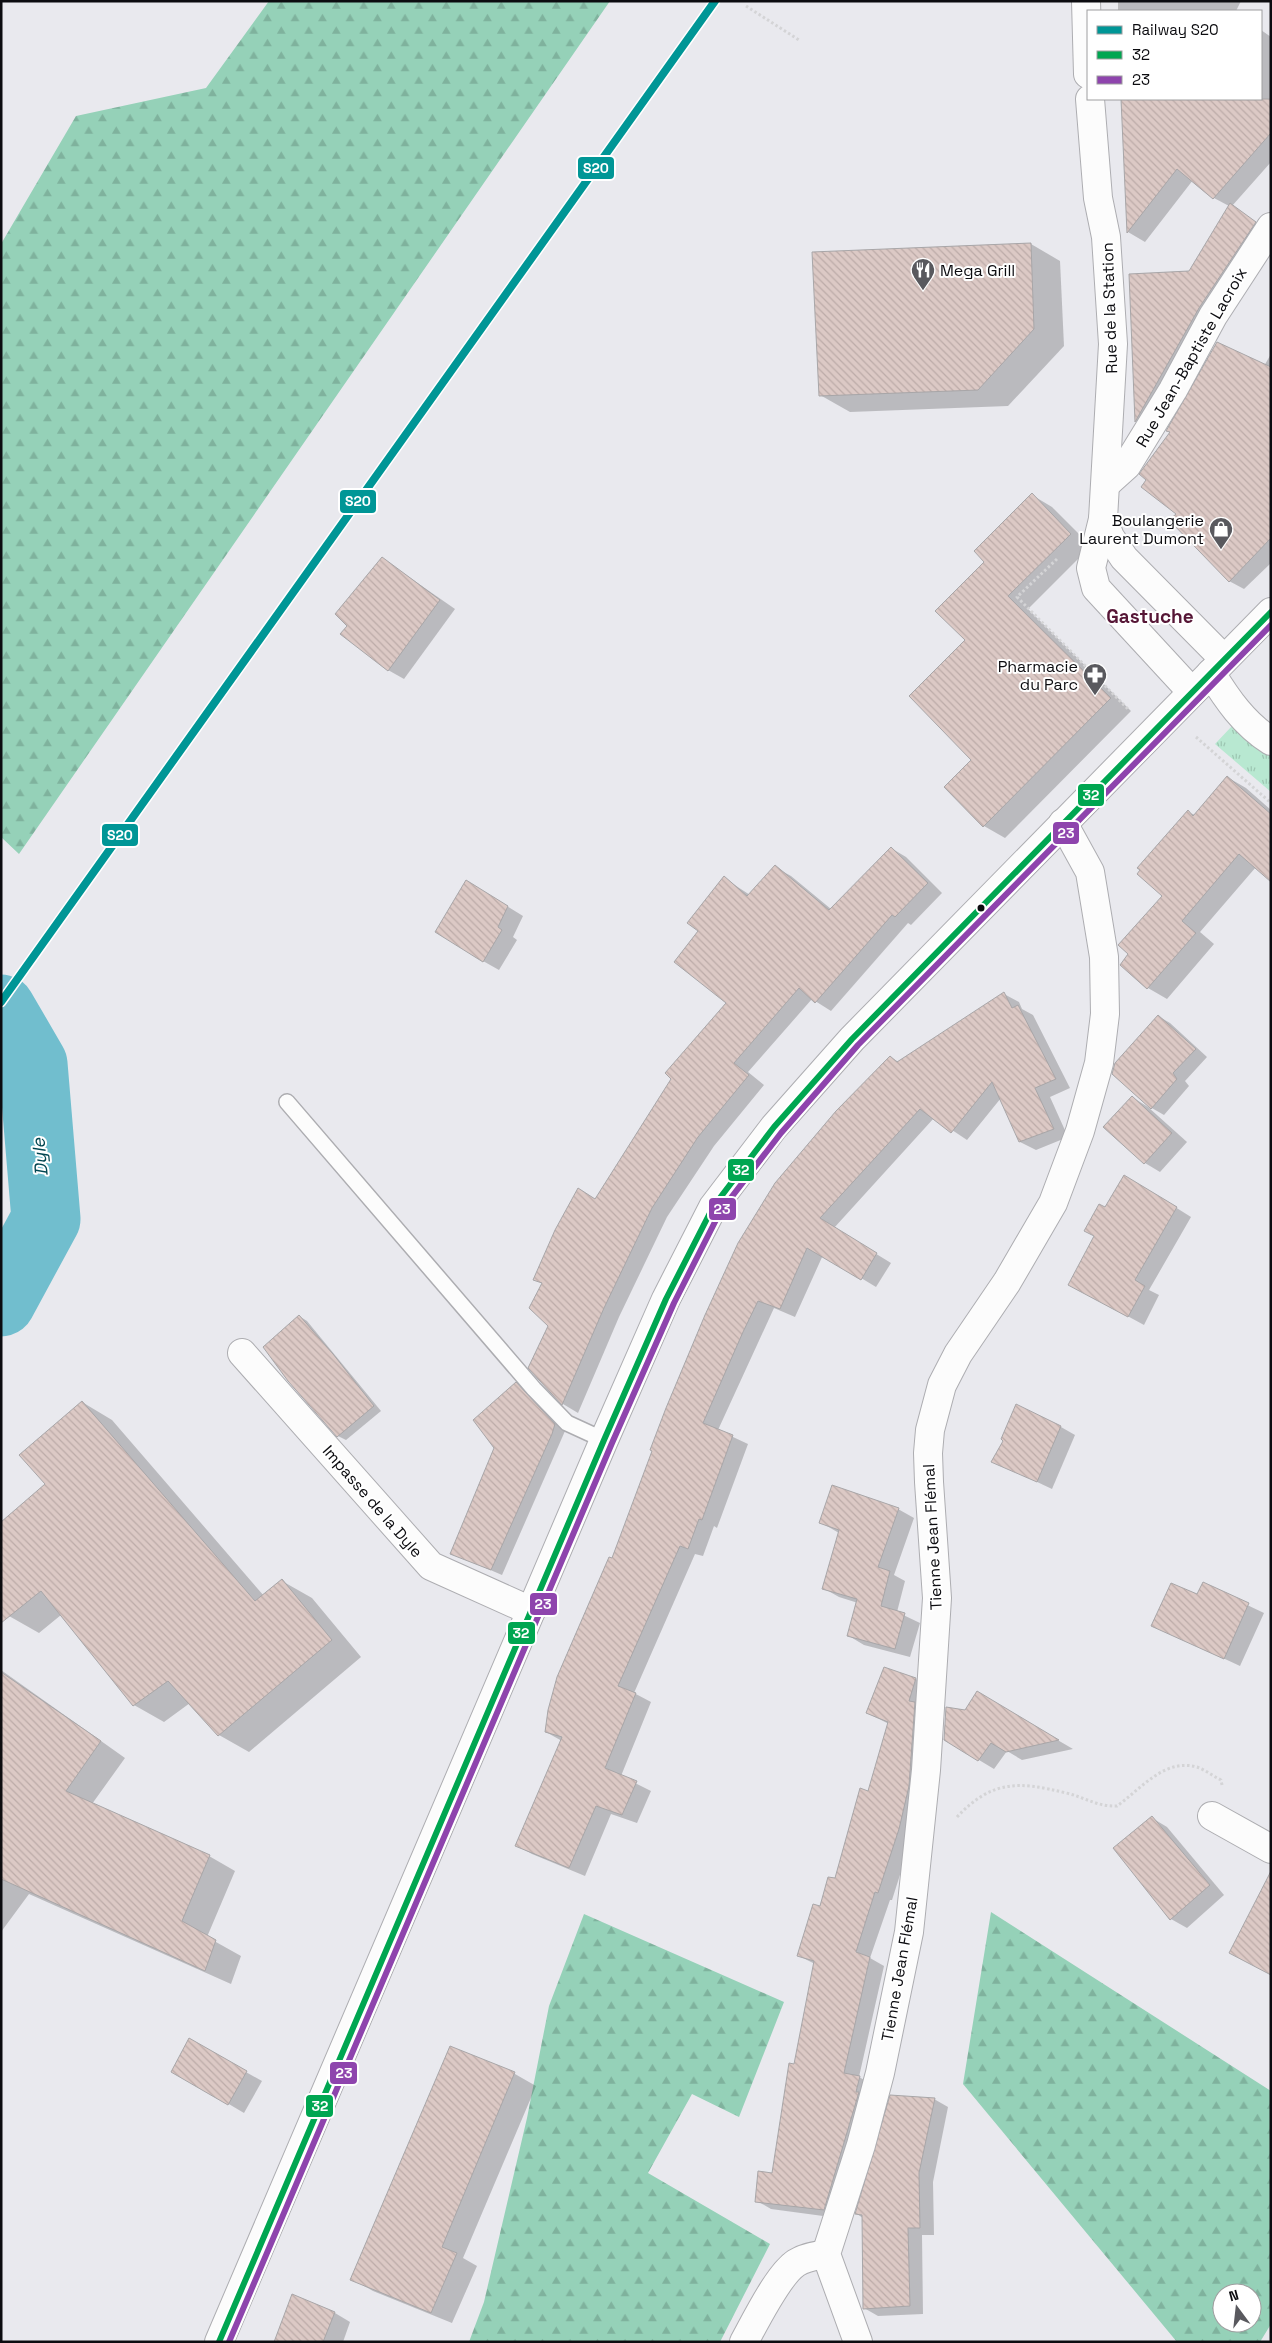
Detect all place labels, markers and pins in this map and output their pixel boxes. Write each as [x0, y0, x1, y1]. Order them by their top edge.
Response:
restaurant icon: Mega Grill [910, 257, 936, 291]
place label: Mega Grill [940, 260, 1015, 281]
place label: Boulangerie Laurent Dumont [1079, 510, 1204, 549]
shop icon: Boulangerie Laurent Dumont [1208, 516, 1234, 550]
place label: Pharmacie du Parc [998, 656, 1078, 695]
pharmacy icon: Pharmacie du Parc [1082, 662, 1108, 696]
unlabelled marker [976, 903, 986, 913]

